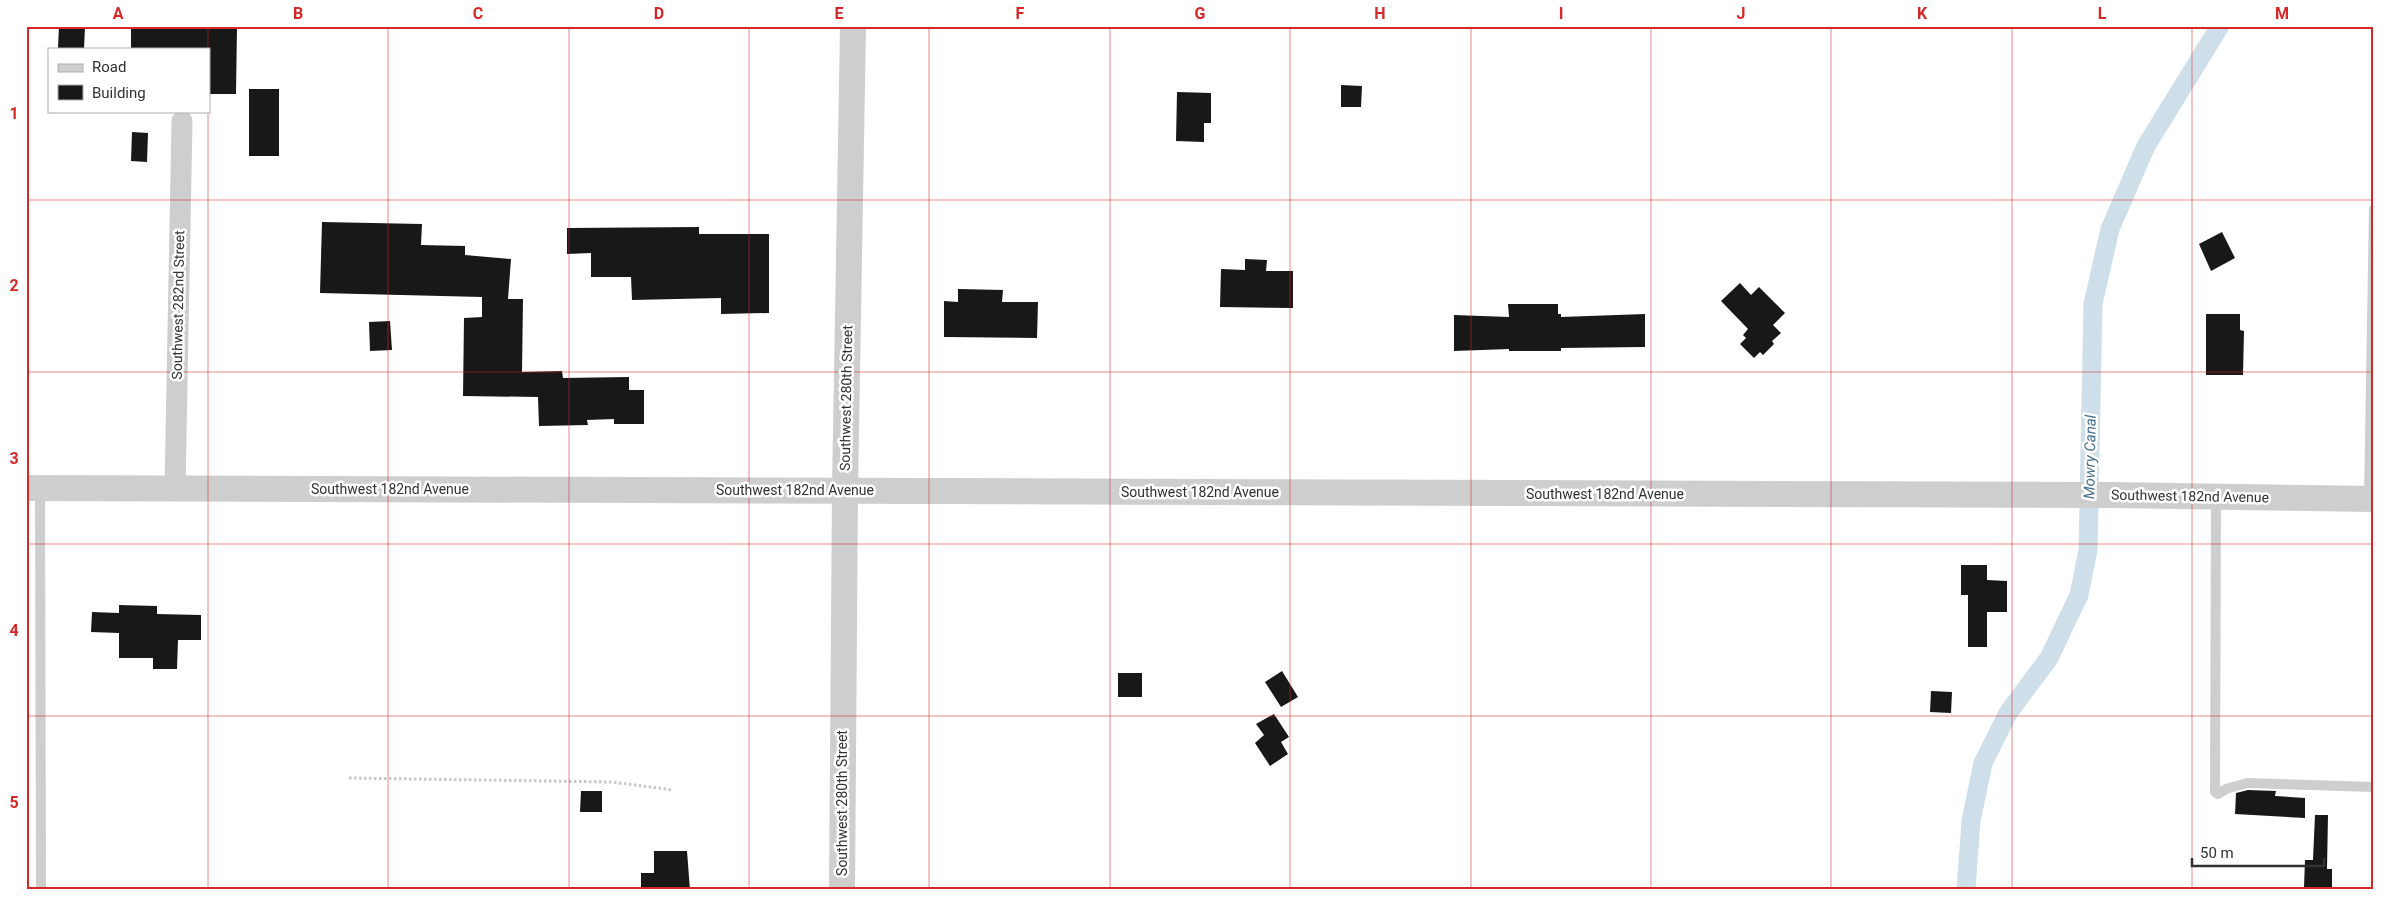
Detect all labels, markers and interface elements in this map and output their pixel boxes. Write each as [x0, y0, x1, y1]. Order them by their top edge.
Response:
text: A [113, 4, 124, 23]
text: B [293, 4, 303, 23]
text: C [473, 4, 483, 23]
text: D [654, 4, 664, 23]
text: E [835, 4, 844, 23]
text: F [1016, 4, 1025, 23]
text: G [1195, 4, 1206, 23]
text: H [1374, 4, 1386, 23]
text: I [1559, 4, 1563, 23]
text: J [1737, 4, 1745, 23]
text: K [1917, 4, 1928, 23]
text: L [2098, 4, 2107, 23]
text: M [2275, 4, 2289, 23]
legend [48, 48, 210, 112]
text: Road [92, 58, 126, 76]
text: Building [92, 84, 146, 102]
text: 1 [9, 104, 19, 123]
street label: Southwest 282nd Street [169, 230, 187, 380]
text: 2 [9, 276, 19, 295]
street label: Southwest 280th Street [837, 325, 855, 471]
water label: Mowry Canal [2080, 414, 2100, 499]
text: 3 [9, 449, 19, 468]
street label: Southwest 182nd Avenue [311, 481, 469, 497]
street label: Southwest 182nd Avenue [716, 482, 874, 498]
street label: Southwest 182nd Avenue [1121, 484, 1279, 500]
street label: Southwest 182nd Avenue [1526, 486, 1684, 502]
street label: Southwest 182nd Avenue [2111, 487, 2269, 505]
text: 4 [9, 621, 19, 640]
street label: Southwest 280th Street [834, 730, 850, 876]
text: 5 [9, 793, 19, 812]
scale bar [2192, 836, 2325, 868]
text: 50 m [2200, 844, 2234, 862]

